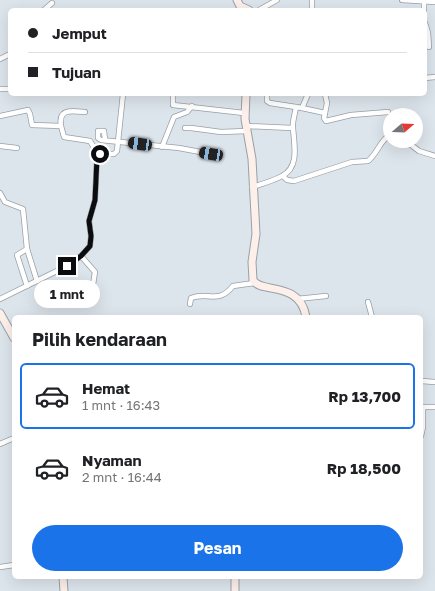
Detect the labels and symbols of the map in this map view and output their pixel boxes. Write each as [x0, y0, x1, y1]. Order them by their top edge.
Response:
north arrow [383, 108, 423, 148]
car [127, 136, 153, 152]
route start [91, 145, 109, 163]
car [198, 146, 224, 162]
route end [58, 257, 76, 275]
callout: 1 mnt [34, 280, 100, 308]

